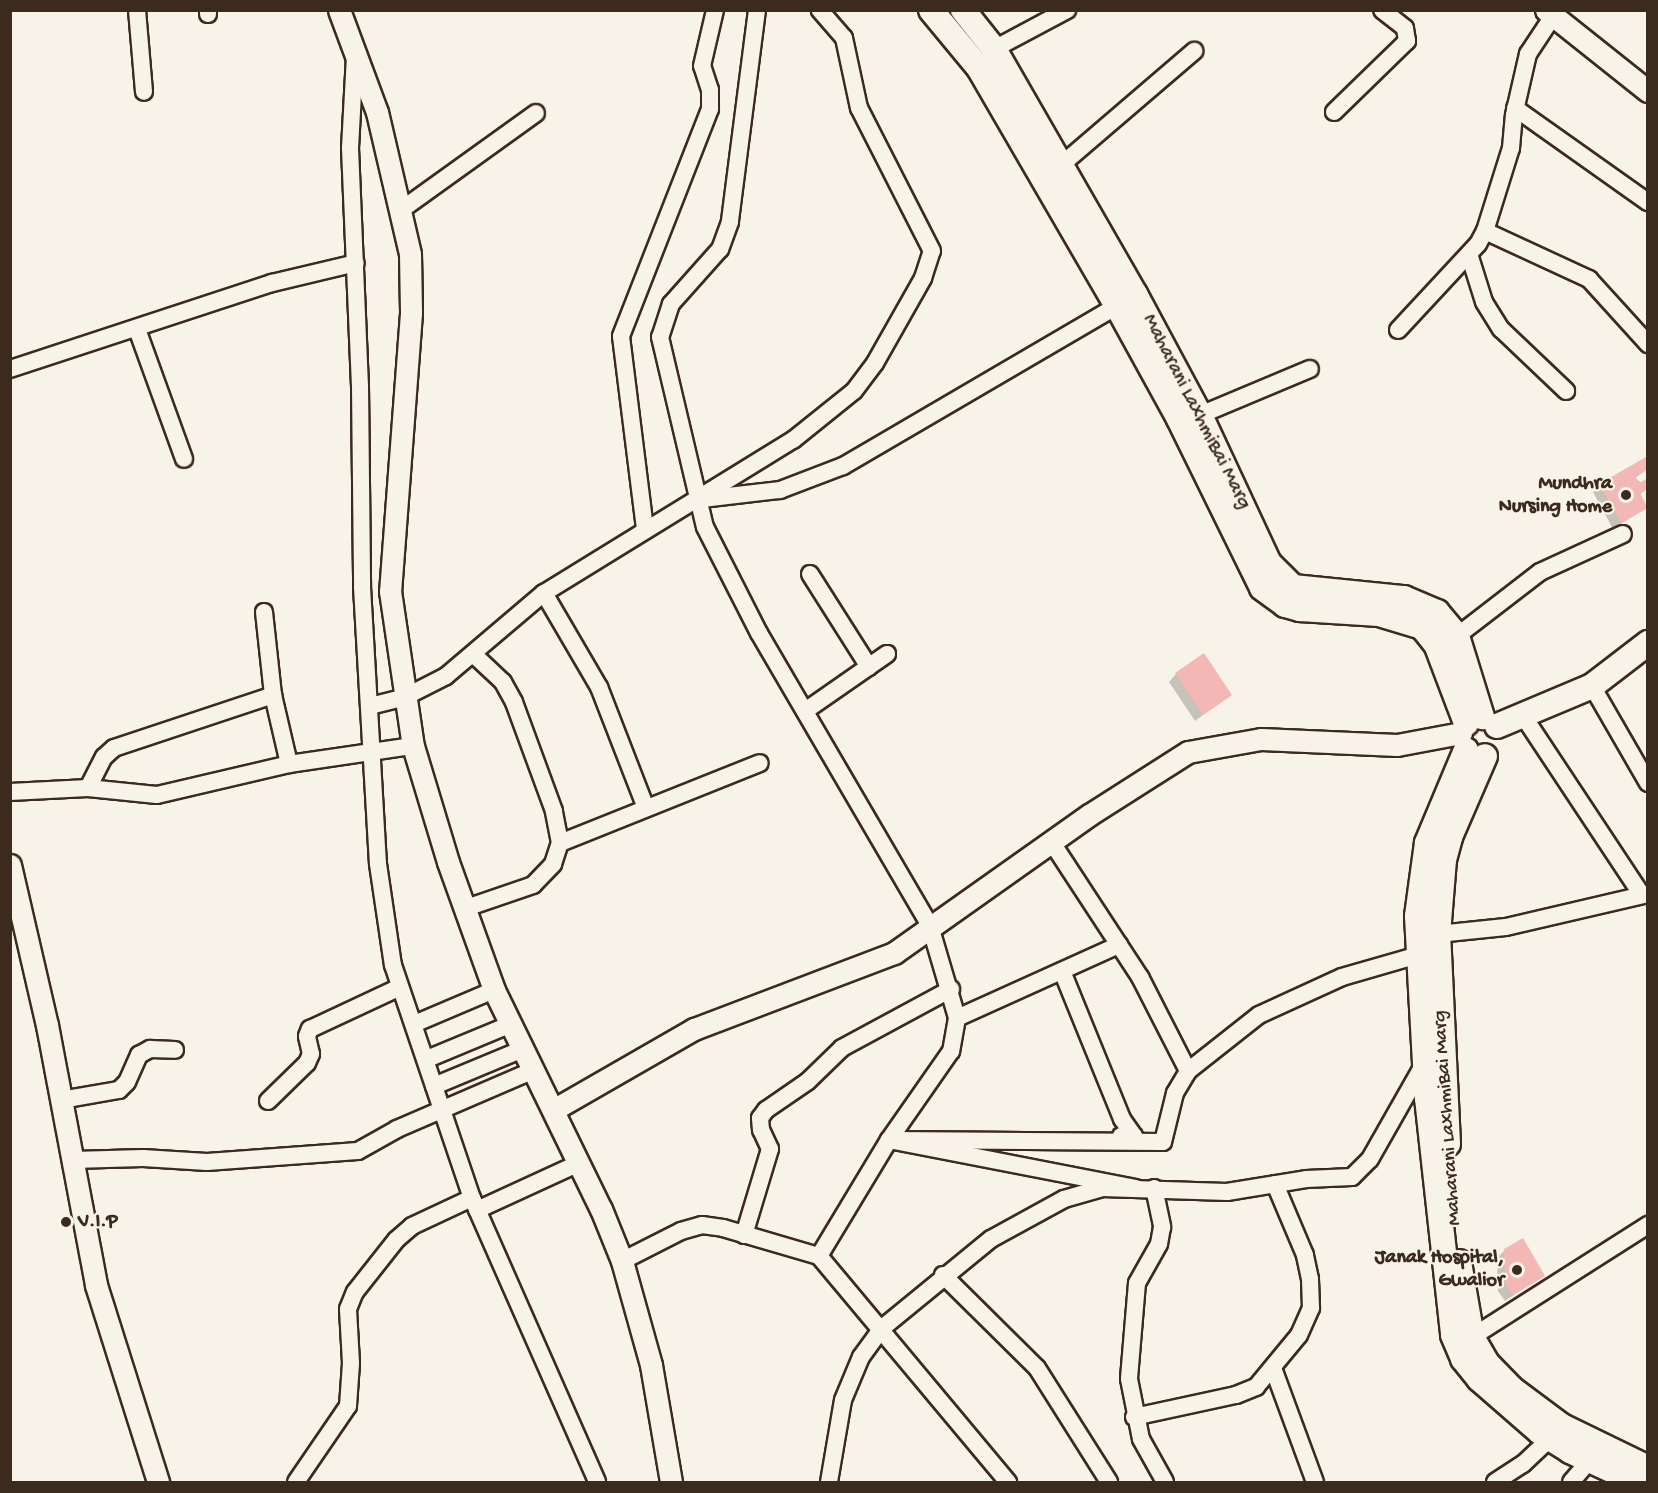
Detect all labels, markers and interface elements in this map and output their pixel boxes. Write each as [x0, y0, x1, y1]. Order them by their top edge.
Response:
street label: Maharani LaxhmiBai Marg [1136, 310, 1256, 514]
place label: Mundhra Nursing Home [1499, 472, 1612, 519]
marker: Mundhra Nursing Home [1617, 486, 1635, 504]
street label: Maharani LaxhmiBai Marg [1429, 1010, 1467, 1226]
place label: V.I.P [78, 1210, 118, 1234]
marker: V.I.P [59, 1215, 73, 1229]
place label: Janak Hospital, Gwalior [1375, 1246, 1504, 1293]
marker: Janak Hospital, Gwalior [1508, 1261, 1526, 1279]

